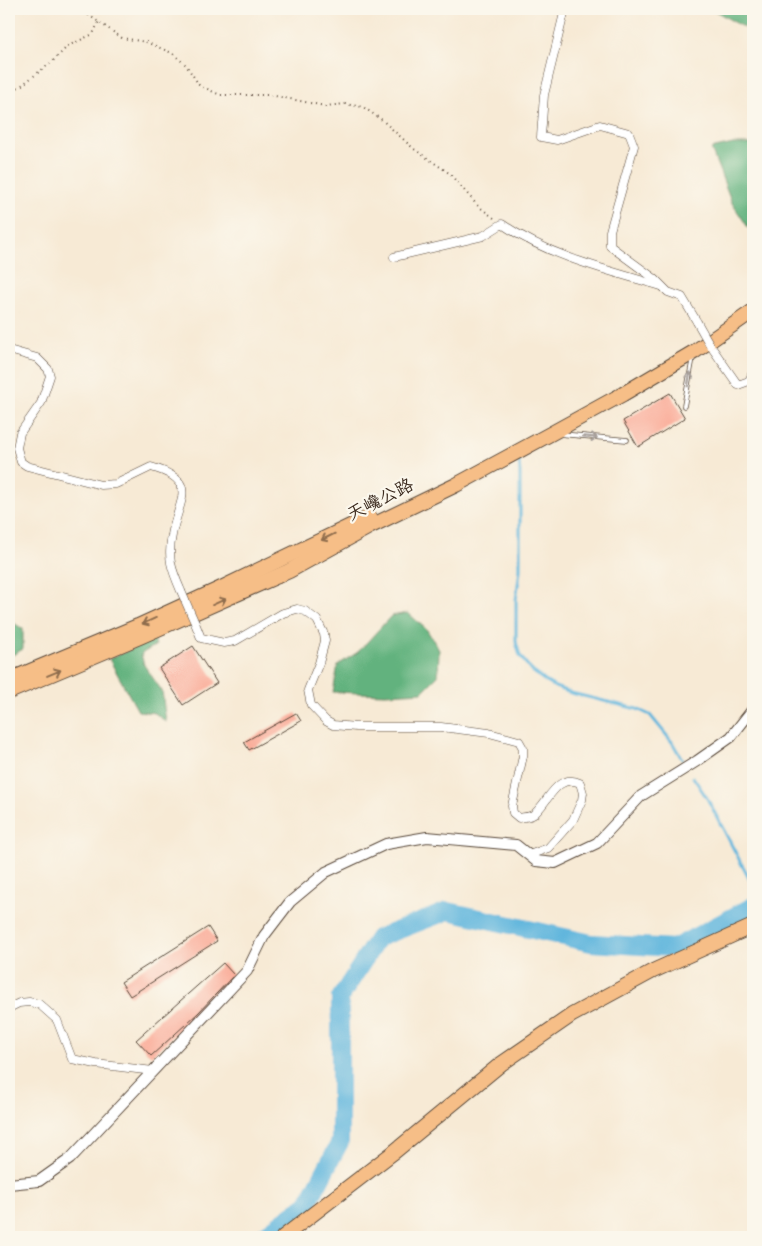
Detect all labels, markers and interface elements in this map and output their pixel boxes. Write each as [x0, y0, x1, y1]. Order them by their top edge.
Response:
one-way arrow [684, 371, 694, 387]
one-way arrow [581, 432, 597, 441]
street label: 天巉公路 [343, 473, 419, 529]
one-way arrow [321, 532, 336, 542]
one-way arrow [211, 596, 226, 606]
one-way arrow [142, 616, 157, 626]
one-way arrow [46, 668, 61, 677]

